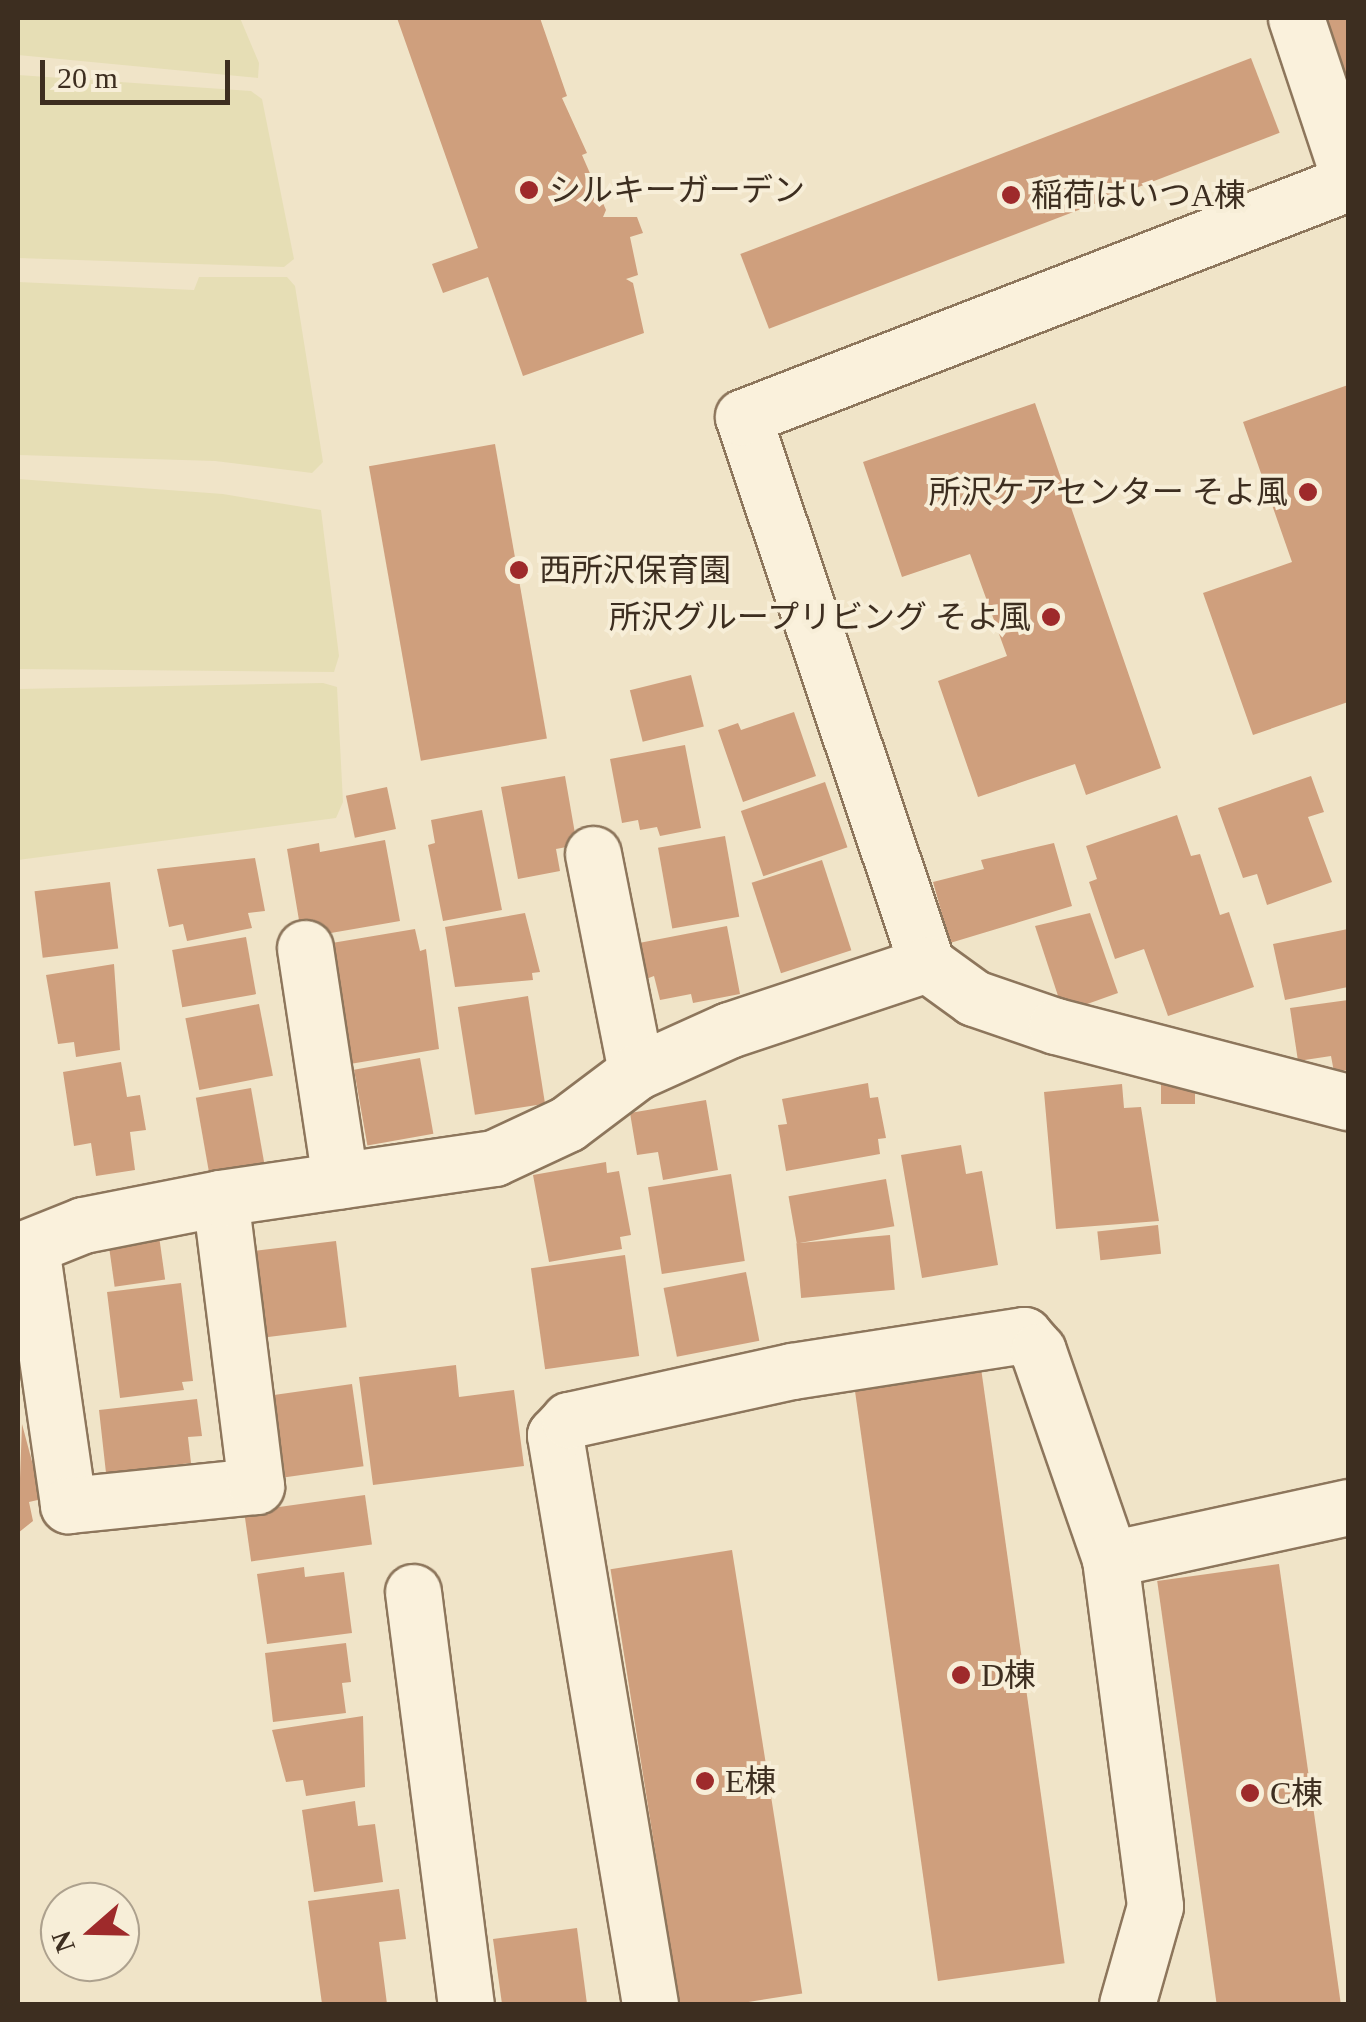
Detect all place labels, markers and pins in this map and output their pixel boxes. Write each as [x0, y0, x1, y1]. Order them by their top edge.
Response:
place label: シルキーガーデン [549, 171, 805, 209]
place label: 稲荷はいつA棟 [1031, 176, 1246, 214]
marker: シルキーガーデン [518, 179, 540, 201]
marker: 稲荷はいつA棟 [1000, 184, 1022, 206]
place label: 所沢ケアセンター そよ風 [928, 473, 1288, 511]
marker: 所沢ケアセンター そよ風 [1297, 481, 1319, 503]
place label: 西所沢保育園 [539, 551, 731, 589]
marker: 西所沢保育園 [508, 559, 530, 581]
place label: 所沢グループリビング そよ風 [607, 598, 1031, 636]
marker: 所沢グループリビング そよ風 [1040, 606, 1062, 628]
place label: D棟 [981, 1656, 1036, 1694]
marker: D棟 [950, 1664, 972, 1686]
place label: E棟 [725, 1762, 777, 1800]
marker: E棟 [694, 1770, 716, 1792]
place label: C棟 [1270, 1774, 1323, 1812]
marker: C棟 [1239, 1782, 1261, 1804]

